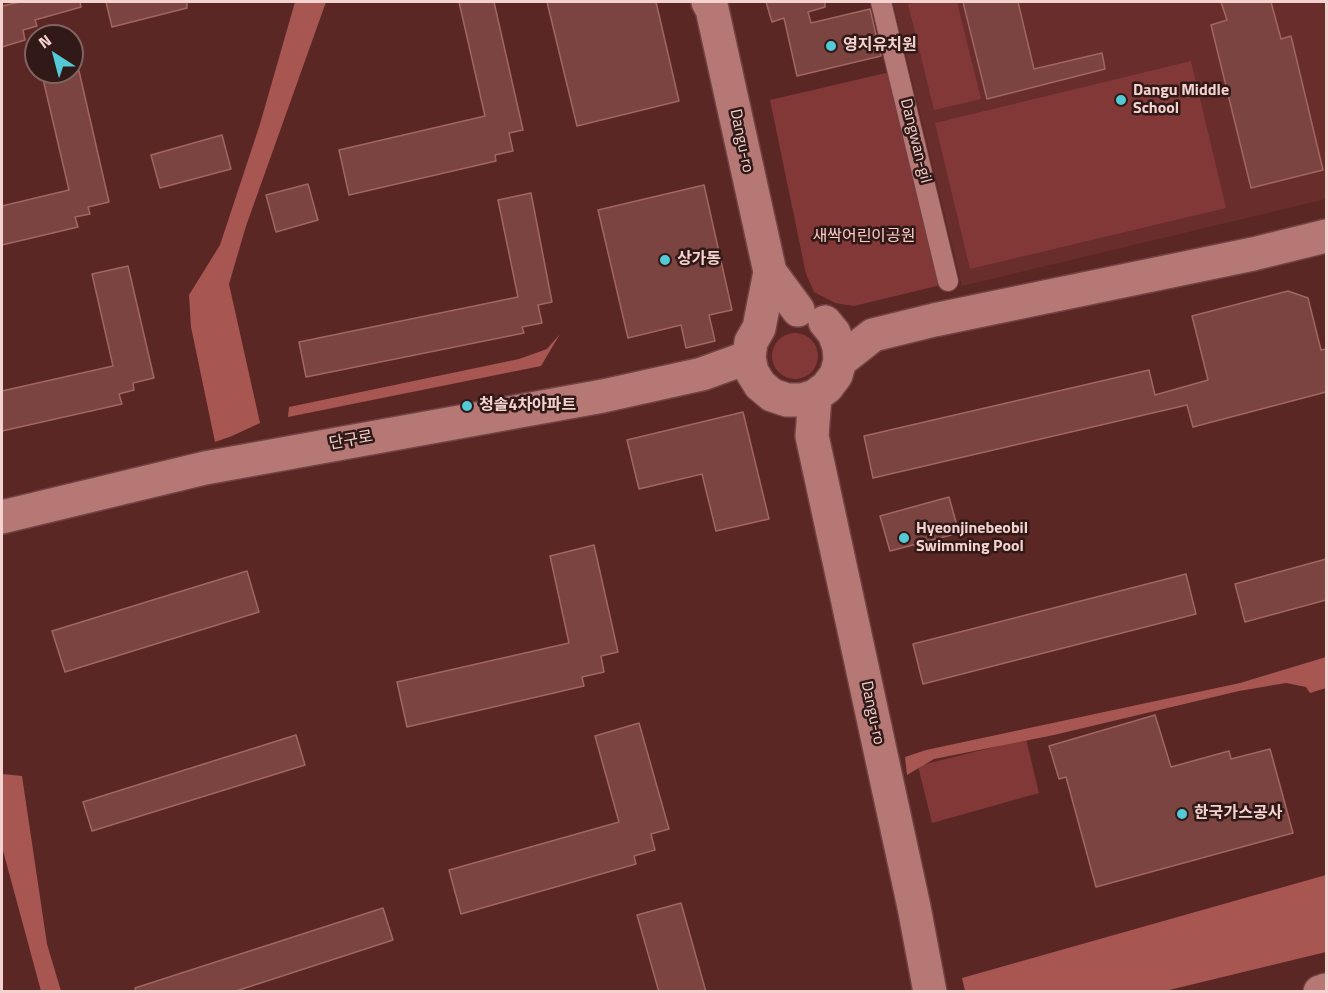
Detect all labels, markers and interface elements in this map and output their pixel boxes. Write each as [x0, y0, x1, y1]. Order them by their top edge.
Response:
north arrow [24, 24, 84, 84]
text: N [33, 28, 56, 54]
place label: 영지유치원 [843, 36, 917, 56]
marker: 영지유치원 [824, 39, 838, 53]
place label: Dangu Middle School [1133, 81, 1229, 119]
marker: Dangu Middle School [1114, 93, 1128, 107]
street label: Dangwan-gil [895, 97, 935, 185]
street label: Dangu-ro [725, 107, 757, 175]
park label: 새싹어린이공원 [812, 227, 916, 247]
place label: 상가동 [677, 250, 721, 270]
marker: 상가동 [658, 253, 672, 267]
place label: 청솔4차아파트 [479, 396, 576, 416]
marker: 청솔4차아파트 [460, 399, 474, 413]
street label: 단구로 [328, 428, 374, 454]
place label: Hyeonjinebeobil Swimming Pool [916, 519, 1028, 557]
marker: Hyeonjinebeobil Swimming Pool [897, 531, 911, 545]
street label: Dangu-ro [856, 679, 888, 747]
place label: 한국가스공사 [1194, 804, 1282, 824]
marker: 한국가스공사 [1175, 807, 1189, 821]

